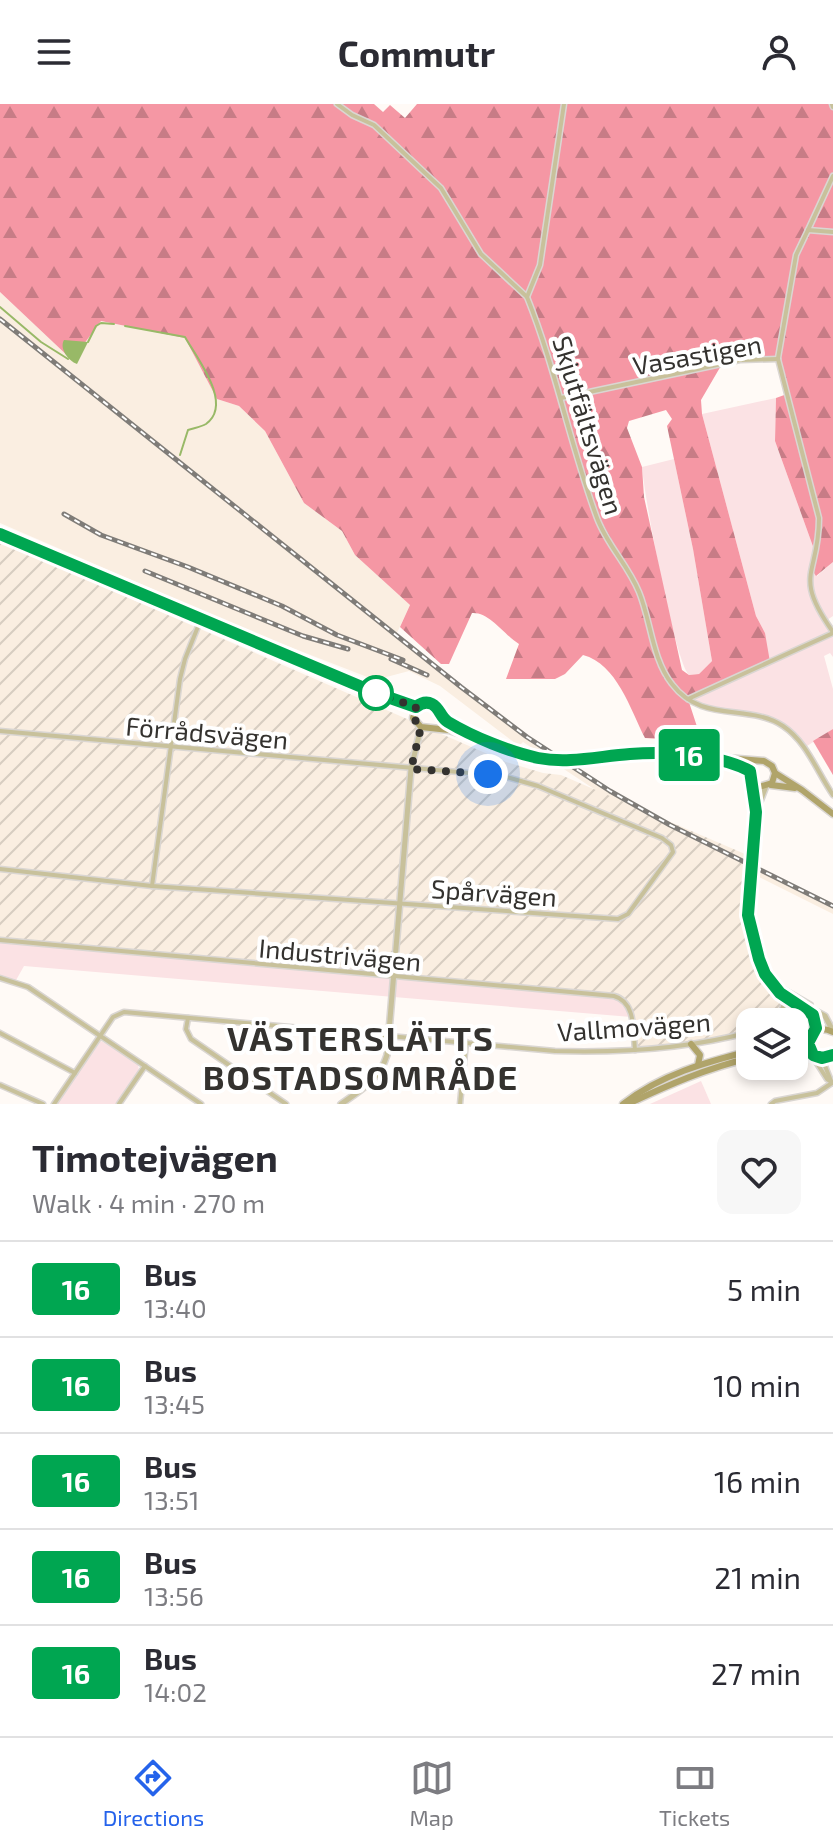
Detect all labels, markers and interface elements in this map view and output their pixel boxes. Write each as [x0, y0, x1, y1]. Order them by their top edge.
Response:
icon: menu [32, 30, 76, 74]
icon: person [757, 30, 801, 74]
text: Commutr [338, 31, 495, 74]
street label: Vasastigen [630, 327, 764, 381]
street label: Skjutfältsvägen [547, 332, 631, 518]
unlabelled marker [359, 676, 393, 710]
street label: Förrådsvägen [124, 709, 290, 755]
line badge: 16 [653, 729, 725, 781]
text: 16 [675, 738, 703, 772]
your location [468, 754, 508, 794]
street label: Spårvägen [430, 872, 558, 912]
street label: Industrivägen [257, 931, 423, 977]
street label: Vallmovägen [556, 1005, 712, 1047]
map controls [736, 1008, 808, 1080]
button: layers [736, 1008, 808, 1080]
district label: VÄSTERSLÄTTS BOSTADSOMRÅDE [203, 1017, 519, 1097]
button: heart [717, 1130, 801, 1214]
text: Timotejvägen [32, 1134, 278, 1180]
text: Walk · 4 min · 270 m [32, 1187, 265, 1218]
text: Bus [144, 1256, 197, 1292]
text: 5 min [727, 1271, 801, 1307]
text: 16 [62, 1272, 90, 1306]
text: 13:40 [144, 1292, 207, 1323]
text: Bus [144, 1352, 197, 1388]
text: 10 min [713, 1367, 801, 1403]
text: 16 [62, 1368, 90, 1402]
text: 13:45 [144, 1388, 205, 1419]
text: Bus [144, 1448, 197, 1484]
text: 16 min [714, 1463, 801, 1499]
text: 16 [62, 1464, 90, 1498]
text: 13:51 [144, 1484, 199, 1515]
text: Bus [144, 1544, 197, 1580]
text: 21 min [714, 1559, 801, 1595]
text: 16 [62, 1560, 90, 1594]
text: 13:56 [144, 1580, 204, 1611]
text: Bus [144, 1640, 197, 1676]
text: 27 min [711, 1655, 801, 1691]
text: 16 [62, 1656, 90, 1690]
text: 14:02 [144, 1676, 207, 1707]
tab: Directions [103, 1756, 204, 1830]
tab: Map [410, 1756, 454, 1830]
tab: Tickets [659, 1756, 730, 1830]

